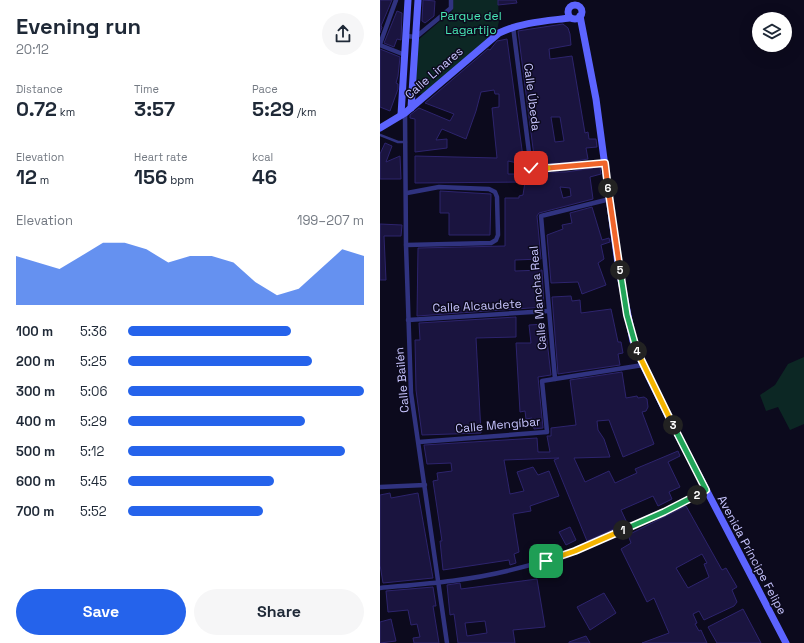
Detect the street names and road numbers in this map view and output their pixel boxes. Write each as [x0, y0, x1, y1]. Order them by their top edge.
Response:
street label: Calle Linares [402, 43, 466, 103]
street label: Calle Úbeda [520, 62, 544, 132]
street label: Calle Mancha Real [525, 245, 551, 351]
street label: Calle Alcaudete [432, 296, 522, 316]
street label: Calle Bailén [391, 346, 413, 414]
street label: Calle Mengíbar [455, 413, 542, 437]
street label: Avenida Príncipe Felipe [714, 493, 790, 617]

